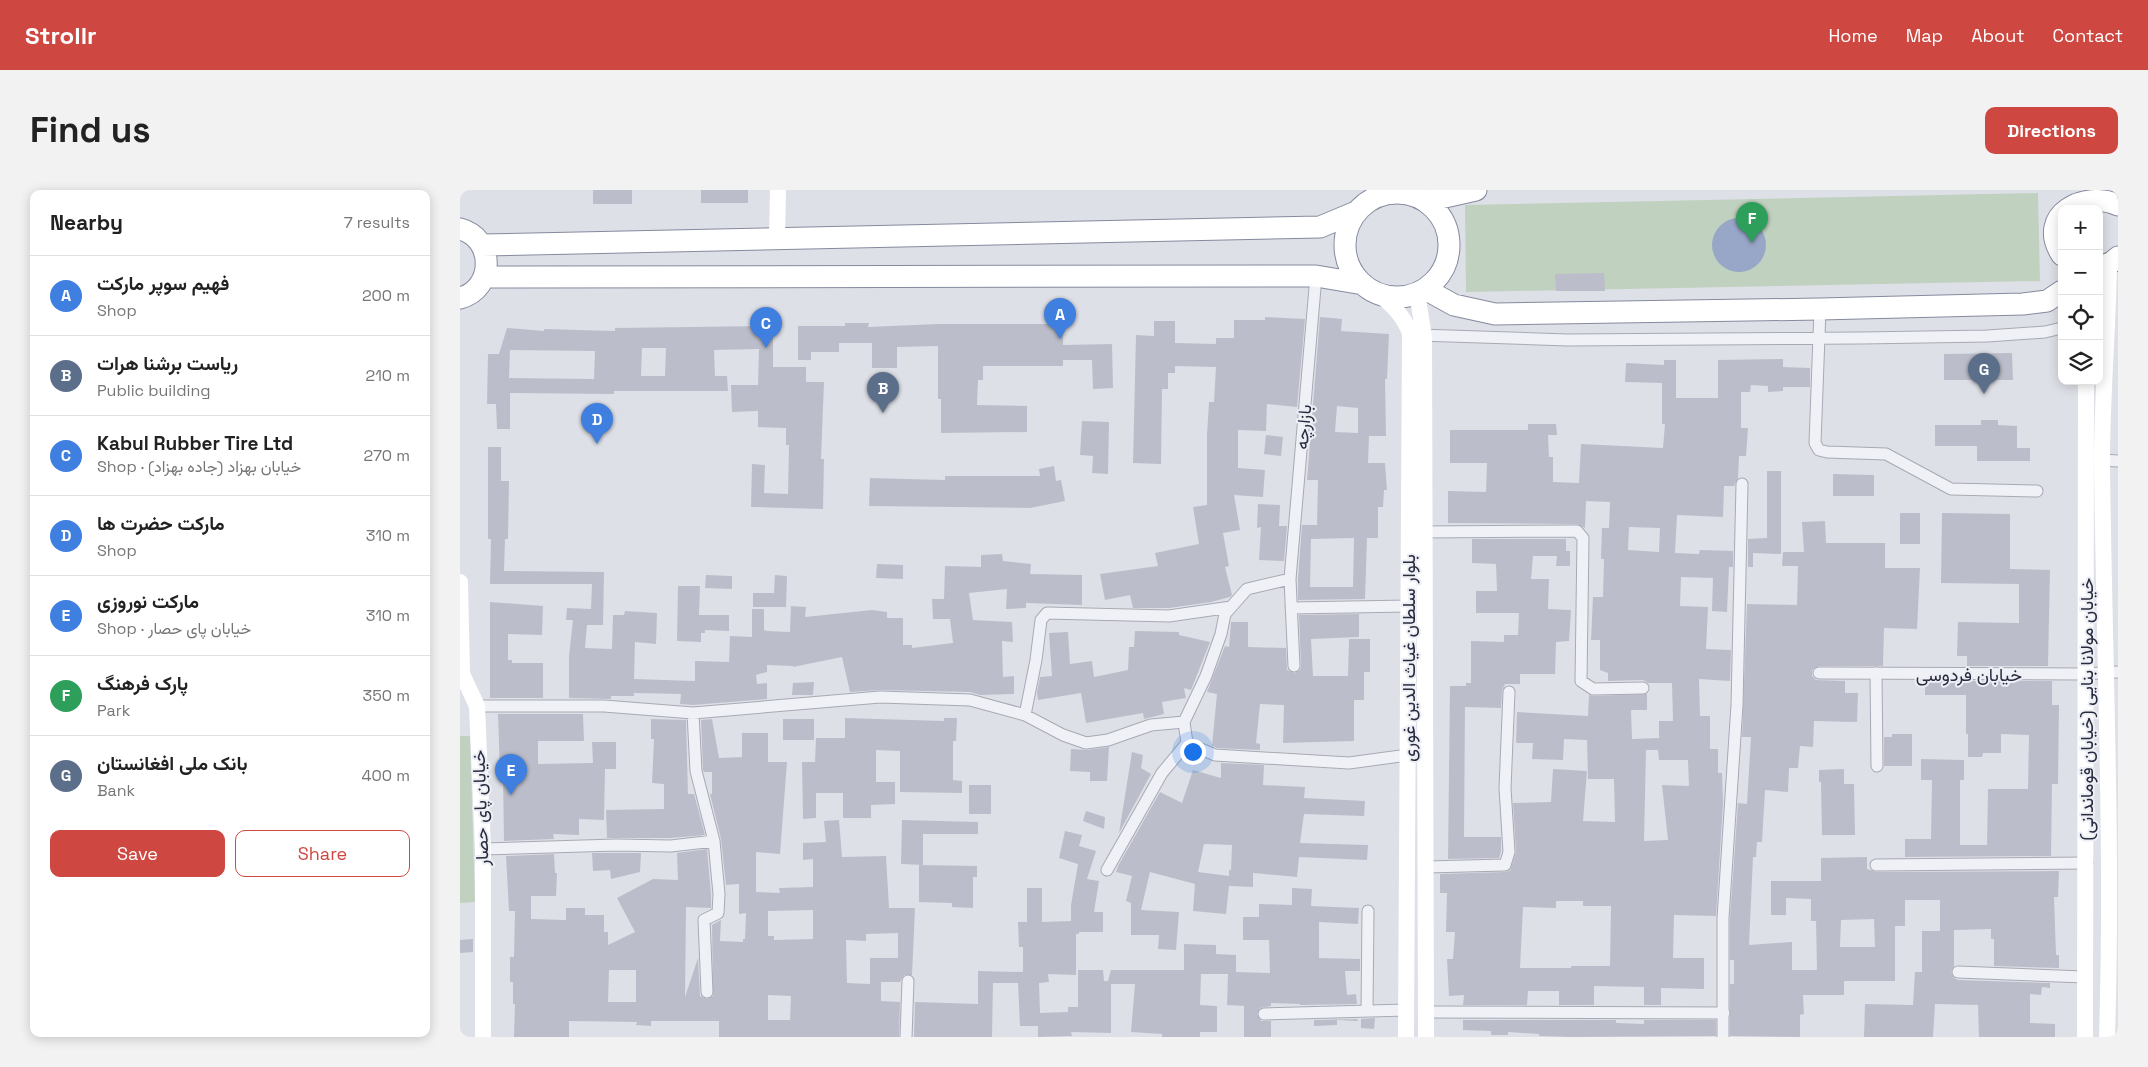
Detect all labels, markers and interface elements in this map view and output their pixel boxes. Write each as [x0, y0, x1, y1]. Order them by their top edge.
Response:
text: Strollr [25, 20, 97, 51]
text: Home [1829, 24, 1878, 47]
text: Map [1906, 24, 1943, 47]
text: About [1971, 24, 2025, 47]
text: Contact [2053, 24, 2123, 47]
button: Directions [1985, 107, 2118, 154]
text: Find us [30, 108, 151, 152]
pin: F [1736, 202, 1768, 243]
map controls [2058, 205, 2103, 385]
button: + [2058, 205, 2103, 250]
text: Nearby [50, 209, 123, 236]
text: 7 results [344, 212, 410, 233]
button: − [2058, 250, 2103, 295]
text: فهیم سوپر مارکت [97, 271, 229, 296]
text: A [61, 285, 71, 306]
text: 200 m [362, 285, 410, 306]
button: locate [2058, 295, 2103, 340]
pin: A [1044, 298, 1076, 339]
text: Shop [97, 300, 137, 321]
pin: C [750, 307, 782, 348]
button: layers [2058, 340, 2103, 385]
text: ریاست برشنا هرات [97, 351, 238, 376]
pin: G [1968, 353, 2000, 394]
text: B [61, 365, 71, 386]
text: 210 m [366, 365, 410, 386]
pin: B [867, 372, 899, 413]
text: Public building [97, 380, 210, 401]
pin: D [581, 403, 613, 444]
street label: بازارچه [1290, 403, 1317, 451]
text: Kabul Rubber Tire Ltd [97, 431, 293, 456]
text: C [61, 445, 71, 466]
text: 270 m [363, 445, 410, 466]
text: Shop · خیابان بهزاد (جاده بهزاد) [97, 456, 301, 477]
text: مارکت حضرت ها [97, 511, 225, 536]
text: D [61, 525, 71, 546]
text: 310 m [366, 525, 410, 546]
text: Shop [97, 540, 137, 561]
street label: بلوار سلطان غیاث الدین غوری [1397, 554, 1420, 762]
street label: خیابان مولانا بنایی (خیابان قوماندانی) [2075, 578, 2098, 840]
text: مارکت نوروزی [97, 589, 199, 614]
text: E [62, 605, 70, 626]
text: 310 m [366, 605, 410, 626]
text: Shop · خیابان پای حصار [97, 618, 251, 639]
street label: خیابان فردوسی [1916, 663, 2022, 686]
text: پارک فرهنگ [97, 671, 188, 696]
text: F [62, 685, 70, 706]
text: 350 m [363, 685, 410, 706]
text: Park [97, 700, 130, 721]
your location [1180, 739, 1206, 765]
street label: خیابان پای حصار [466, 750, 495, 867]
text: بانک ملی افغانستان [97, 751, 247, 776]
pin: E [495, 754, 527, 795]
text: G [61, 765, 71, 786]
text: 400 m [362, 765, 410, 786]
text: Bank [97, 780, 135, 801]
button: Save [50, 830, 225, 877]
button: Share [235, 830, 410, 877]

